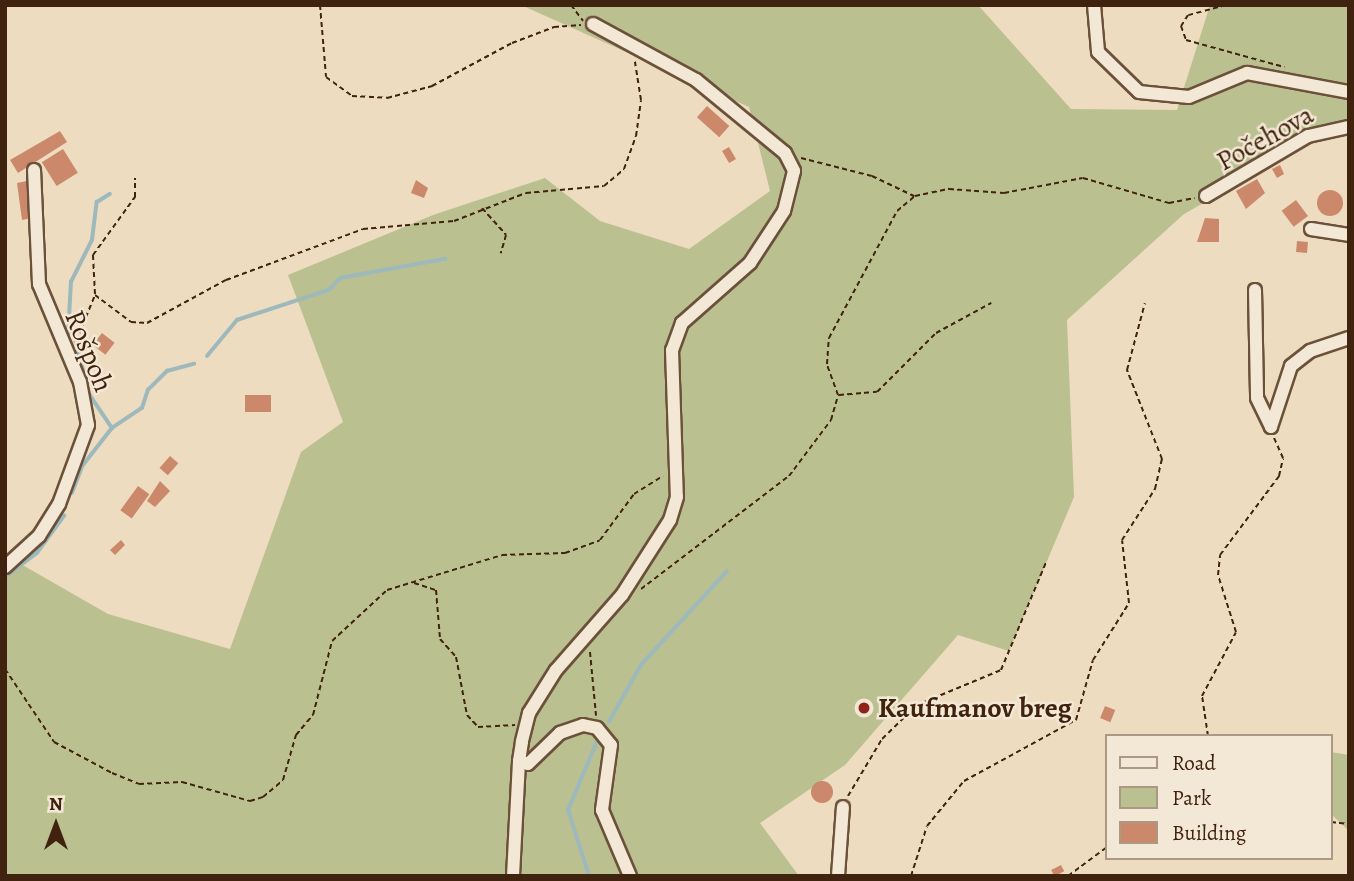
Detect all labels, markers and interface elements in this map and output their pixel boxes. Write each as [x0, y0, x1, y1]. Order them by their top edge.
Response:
street label: Počehova [1211, 98, 1319, 178]
street label: Rošpoh [57, 305, 121, 397]
place label: Kaufmanov breg [878, 691, 1072, 725]
marker: Kaufmanov breg [856, 700, 872, 716]
legend [1106, 734, 1333, 860]
text: Road [1172, 749, 1216, 777]
text: Park [1172, 784, 1211, 812]
north arrow [21, 790, 91, 860]
text: N [49, 791, 63, 817]
text: Building [1172, 819, 1246, 847]

